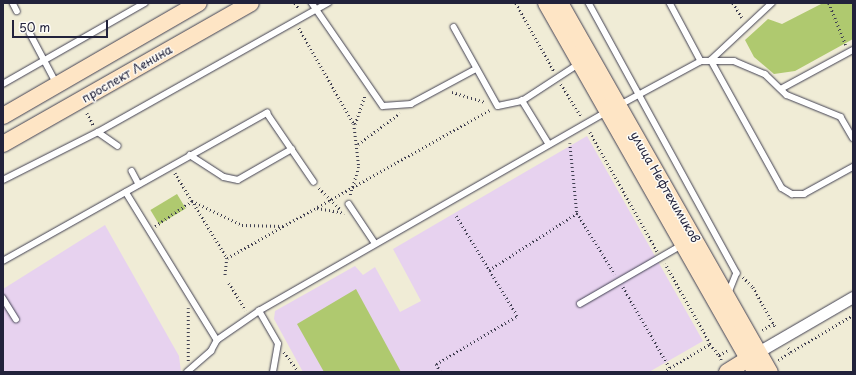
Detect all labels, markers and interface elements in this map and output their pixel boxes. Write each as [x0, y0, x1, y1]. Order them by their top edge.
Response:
scale bar [14, 12, 110, 38]
text: 50 m [19, 18, 50, 36]
street label: проспект Ленина [79, 42, 175, 106]
street label: улица Нефтехимиков [627, 128, 703, 246]

